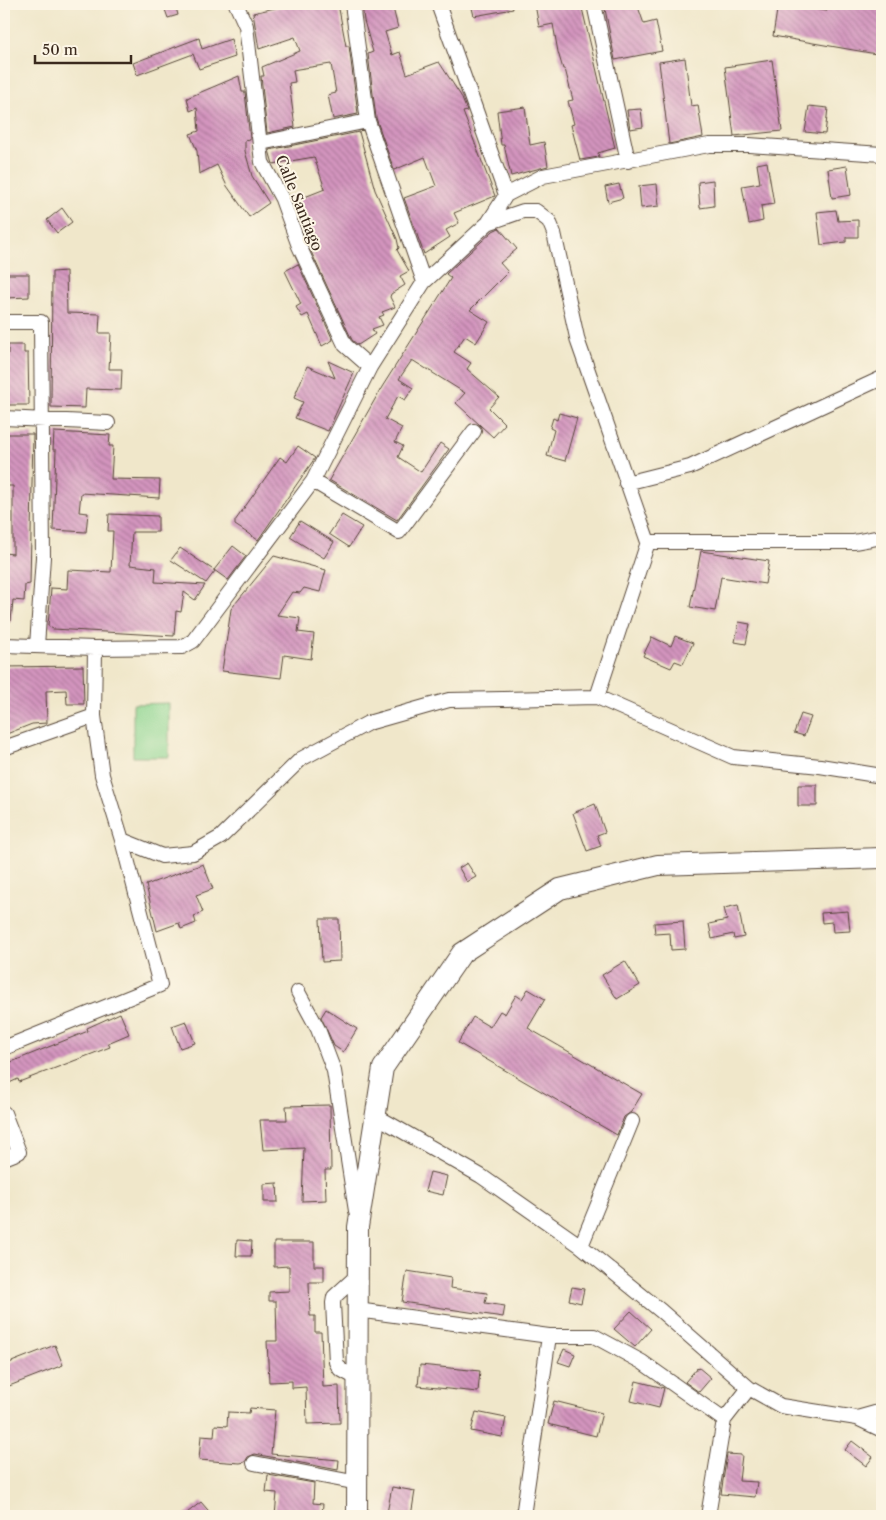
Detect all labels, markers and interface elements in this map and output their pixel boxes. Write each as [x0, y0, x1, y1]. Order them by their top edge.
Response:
scale bar [35, 32, 131, 64]
text: 50 m [42, 40, 78, 59]
street label: Calle Santiago [272, 152, 327, 254]

